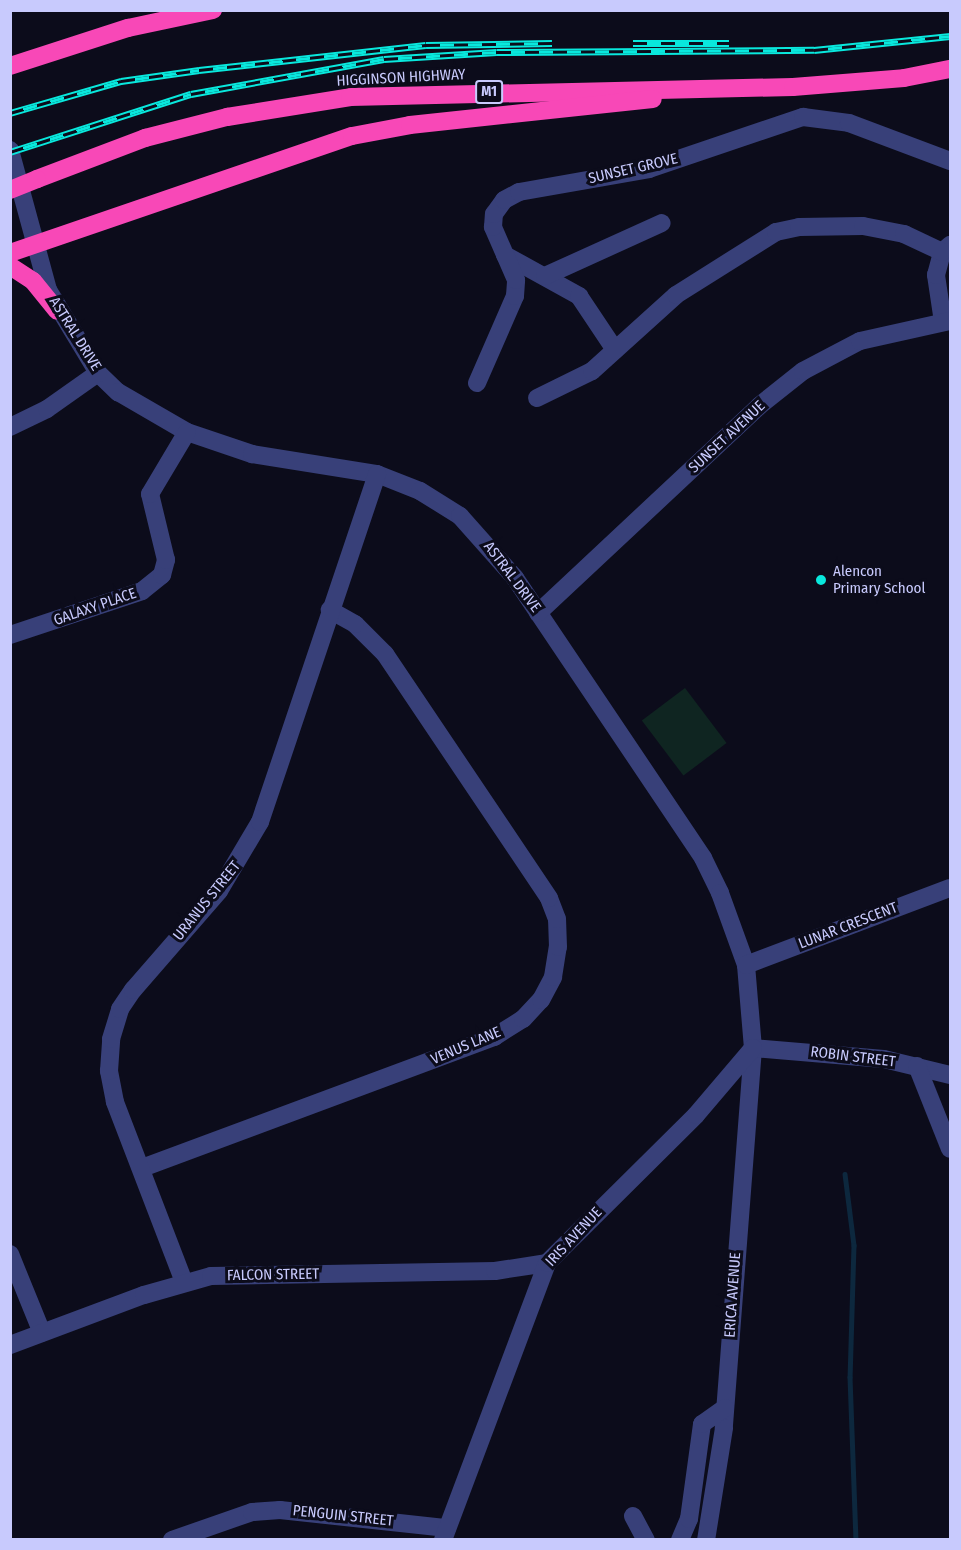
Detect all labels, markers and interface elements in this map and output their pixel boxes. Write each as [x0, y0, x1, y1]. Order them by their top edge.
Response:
street label: HIGGINSON HIGHWAY [336, 66, 466, 90]
road number: M1 [474, 81, 504, 103]
street label: SUNSET GROVE [587, 150, 679, 188]
street label: ASTRAL DRIVE [45, 294, 105, 374]
street label: SUNSET AVENUE [685, 397, 769, 477]
street label: ASTRAL DRIVE [480, 538, 544, 616]
place label: Alencon Primary School [833, 562, 925, 597]
marker: Alencon Primary School [814, 573, 828, 587]
street label: GALAXY PLACE [51, 584, 139, 630]
street label: URANUS STREET [170, 858, 244, 944]
street label: LUNAR CRESCENT [796, 899, 900, 953]
street label: VENUS LANE [428, 1023, 504, 1069]
street label: ROBIN STREET [809, 1043, 897, 1071]
street label: IRIS AVENUE [542, 1204, 606, 1270]
street label: ERICA AVENUE [721, 1252, 745, 1338]
street label: FALCON STREET [227, 1265, 319, 1285]
street label: PENGUIN STREET [292, 1502, 394, 1530]

